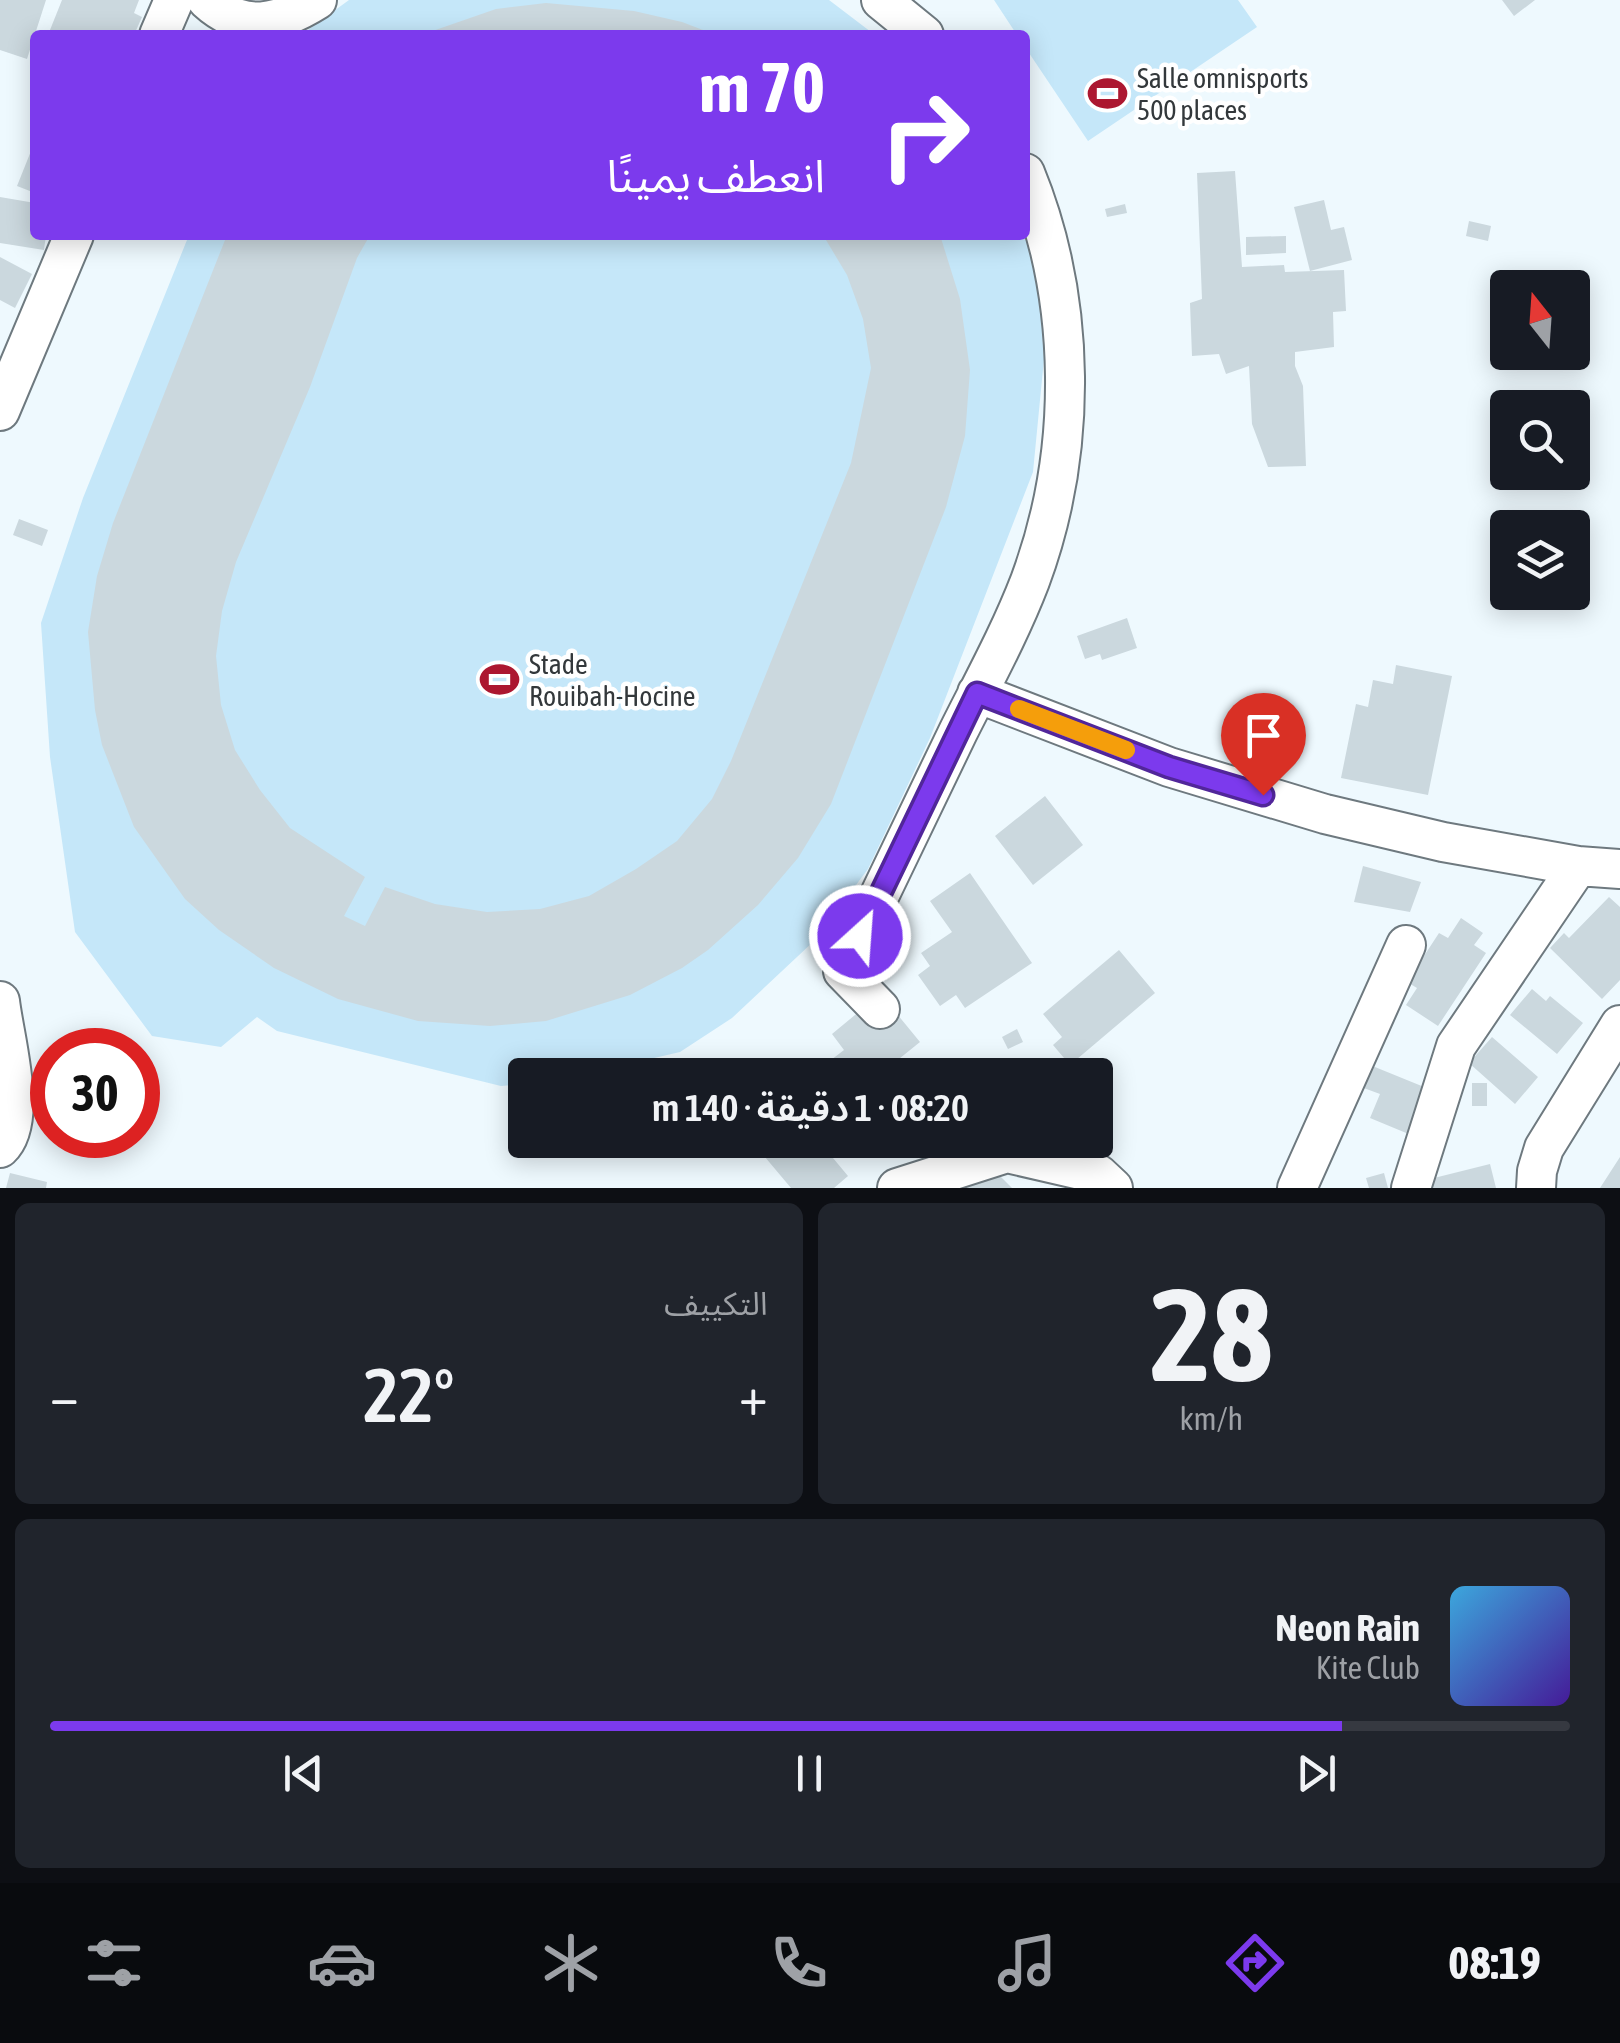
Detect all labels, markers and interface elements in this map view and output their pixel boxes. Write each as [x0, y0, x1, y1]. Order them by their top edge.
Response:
text: 70 m [699, 47, 825, 127]
place label: Salle omnisports 500 places [1137, 62, 1308, 126]
icon: right [860, 70, 990, 200]
sports icon: Salle omnisports 500 places [1086, 73, 1128, 115]
text: انعطف يمينًا [606, 150, 825, 202]
north arrow [1490, 270, 1590, 370]
map controls [1490, 270, 1590, 610]
button: search [1490, 390, 1590, 490]
button: layers [1490, 510, 1590, 610]
place label: Stade Rouibah-Hocine [529, 648, 696, 712]
sports icon: Stade Rouibah-Hocine [478, 659, 520, 701]
pin [1221, 693, 1306, 796]
icon: arrive [1236, 708, 1291, 763]
position arrow [808, 884, 912, 988]
speed limit sign: 30 [30, 1028, 160, 1158]
text: 08:20 · 1 دقيقة · 140 m [652, 1086, 969, 1129]
text: 28 [1150, 1260, 1272, 1409]
text: التكييف [664, 1285, 768, 1322]
text: 22° [363, 1352, 454, 1438]
text: − [50, 1364, 79, 1427]
text: + [739, 1364, 767, 1427]
text: km/h [1180, 1400, 1243, 1437]
text: Neon Rain [1275, 1606, 1420, 1649]
text: Kite Club [1316, 1649, 1420, 1686]
icon: previous [276, 1746, 331, 1801]
icon: pause [782, 1746, 837, 1801]
icon: next [1289, 1746, 1344, 1801]
icon: filters [79, 1928, 149, 1998]
icon: car [307, 1928, 377, 1998]
icon: climate [536, 1928, 606, 1998]
icon: phone [764, 1928, 834, 1998]
icon: music [992, 1928, 1062, 1998]
icon: directions [1220, 1928, 1290, 1998]
text: 08:19 [1448, 1937, 1541, 1989]

